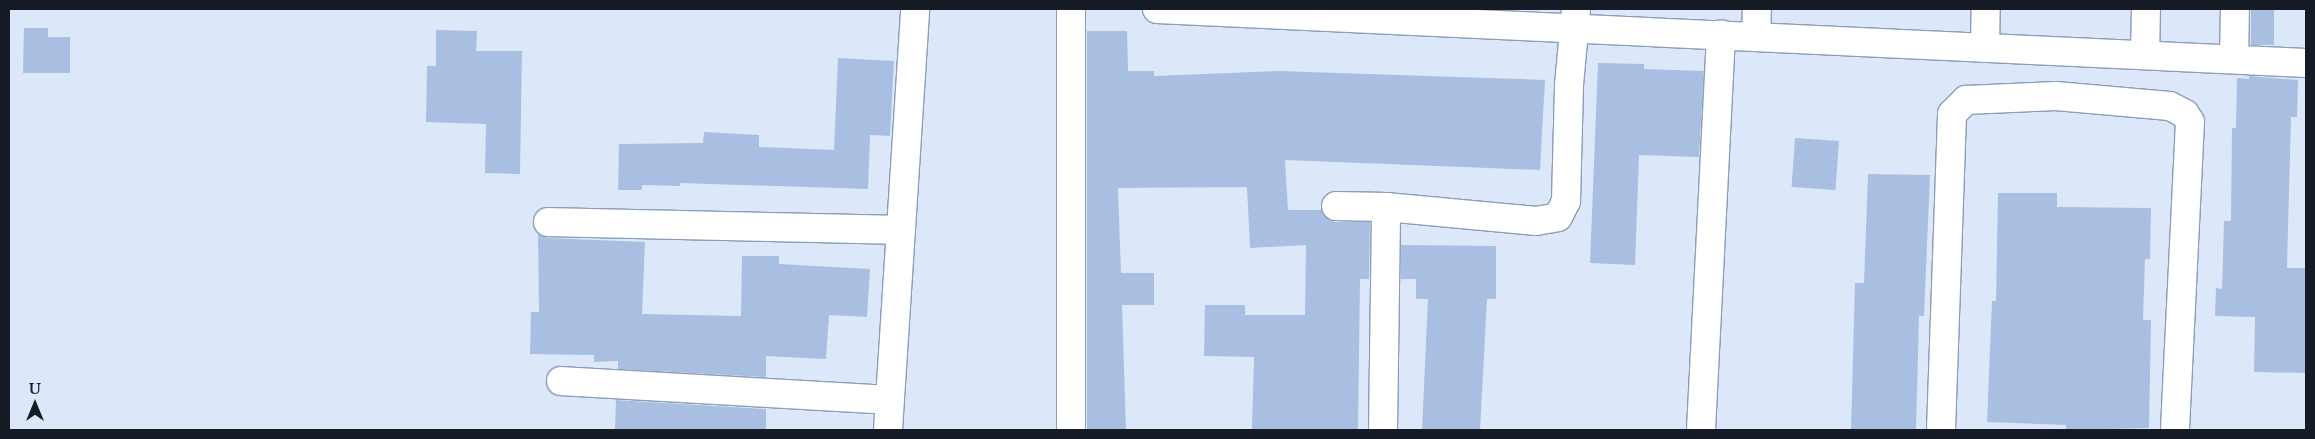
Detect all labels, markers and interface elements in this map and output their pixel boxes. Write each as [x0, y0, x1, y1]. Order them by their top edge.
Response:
north arrow [10, 379, 60, 429]
text: U [29, 380, 41, 398]

